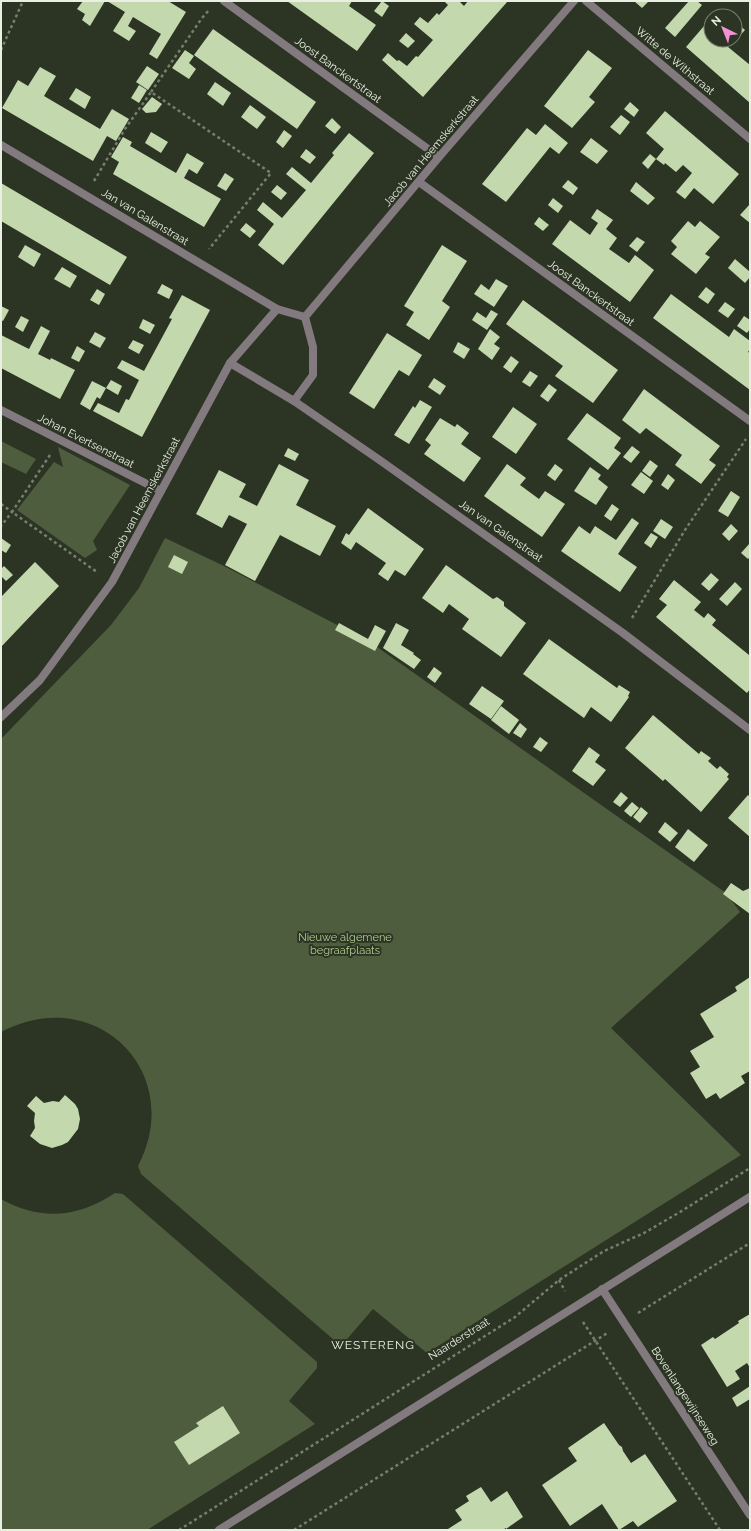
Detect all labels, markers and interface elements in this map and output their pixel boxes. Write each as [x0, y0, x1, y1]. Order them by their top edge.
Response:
north arrow [703, 8, 743, 48]
text: N [709, 13, 724, 29]
street label: Witte de Withstraat [633, 24, 717, 98]
street label: Joost Banckertstraat [292, 34, 384, 106]
street label: Jacob van Heemskerkstraat [381, 93, 481, 209]
street label: Jan van Galenstraat [99, 186, 191, 248]
street label: Joost Banckertstraat [545, 257, 637, 329]
street label: Johan Evertsenstraat [36, 411, 137, 471]
street label: Jacob van Heemskerkstraat [105, 435, 183, 565]
street label: Jan van Galenstraat [457, 497, 546, 565]
park label: Nieuwe algemene begraafplaats [298, 931, 392, 957]
street label: Naarderstraat [426, 1315, 492, 1363]
district label: WESTERENG [331, 1338, 415, 1352]
street label: Bovenlangewijnseweg [648, 1344, 722, 1448]

